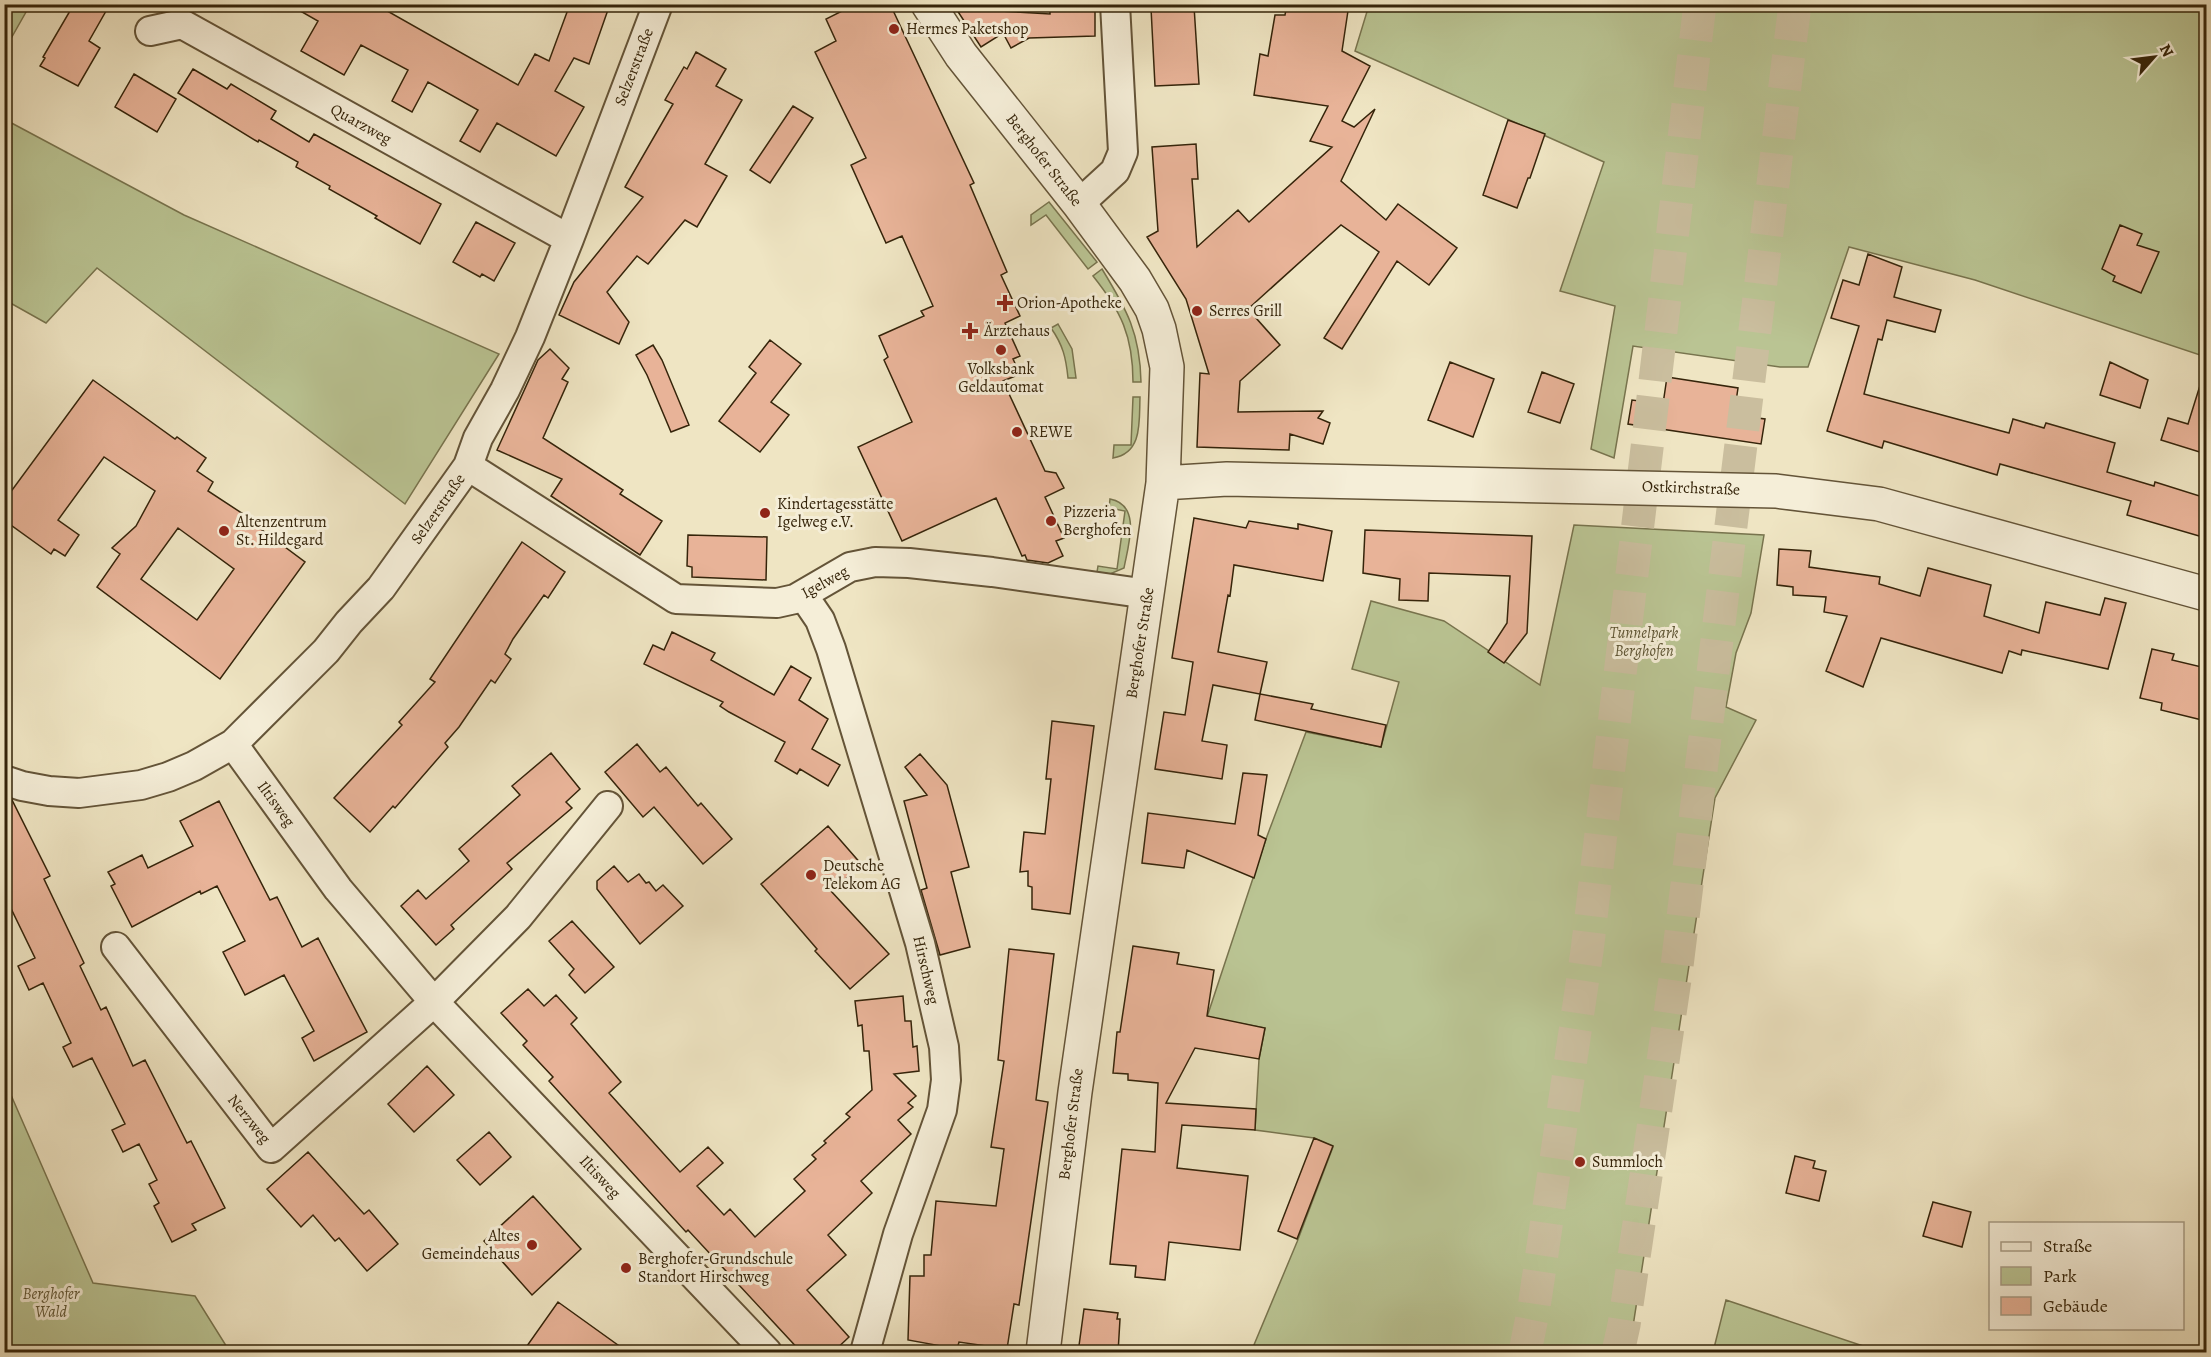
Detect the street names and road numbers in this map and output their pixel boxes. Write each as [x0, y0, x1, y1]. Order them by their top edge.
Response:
street label: Selzerstraße [609, 25, 659, 109]
street label: Quarzweg [326, 98, 396, 150]
street label: Berghofer Straße [1001, 109, 1087, 211]
street label: Selzerstraße [406, 469, 470, 549]
street label: Ostkirchstraße [1641, 475, 1741, 501]
street label: Igelweg [798, 560, 852, 604]
street label: Berghofer Straße [1120, 586, 1160, 700]
street label: Iltisweg [252, 777, 300, 831]
street label: Hirschweg [907, 933, 945, 1007]
street label: Berghofer Straße [1053, 1067, 1089, 1181]
street label: Nerzweg [222, 1090, 276, 1148]
street label: Iltisweg [574, 1150, 626, 1204]

